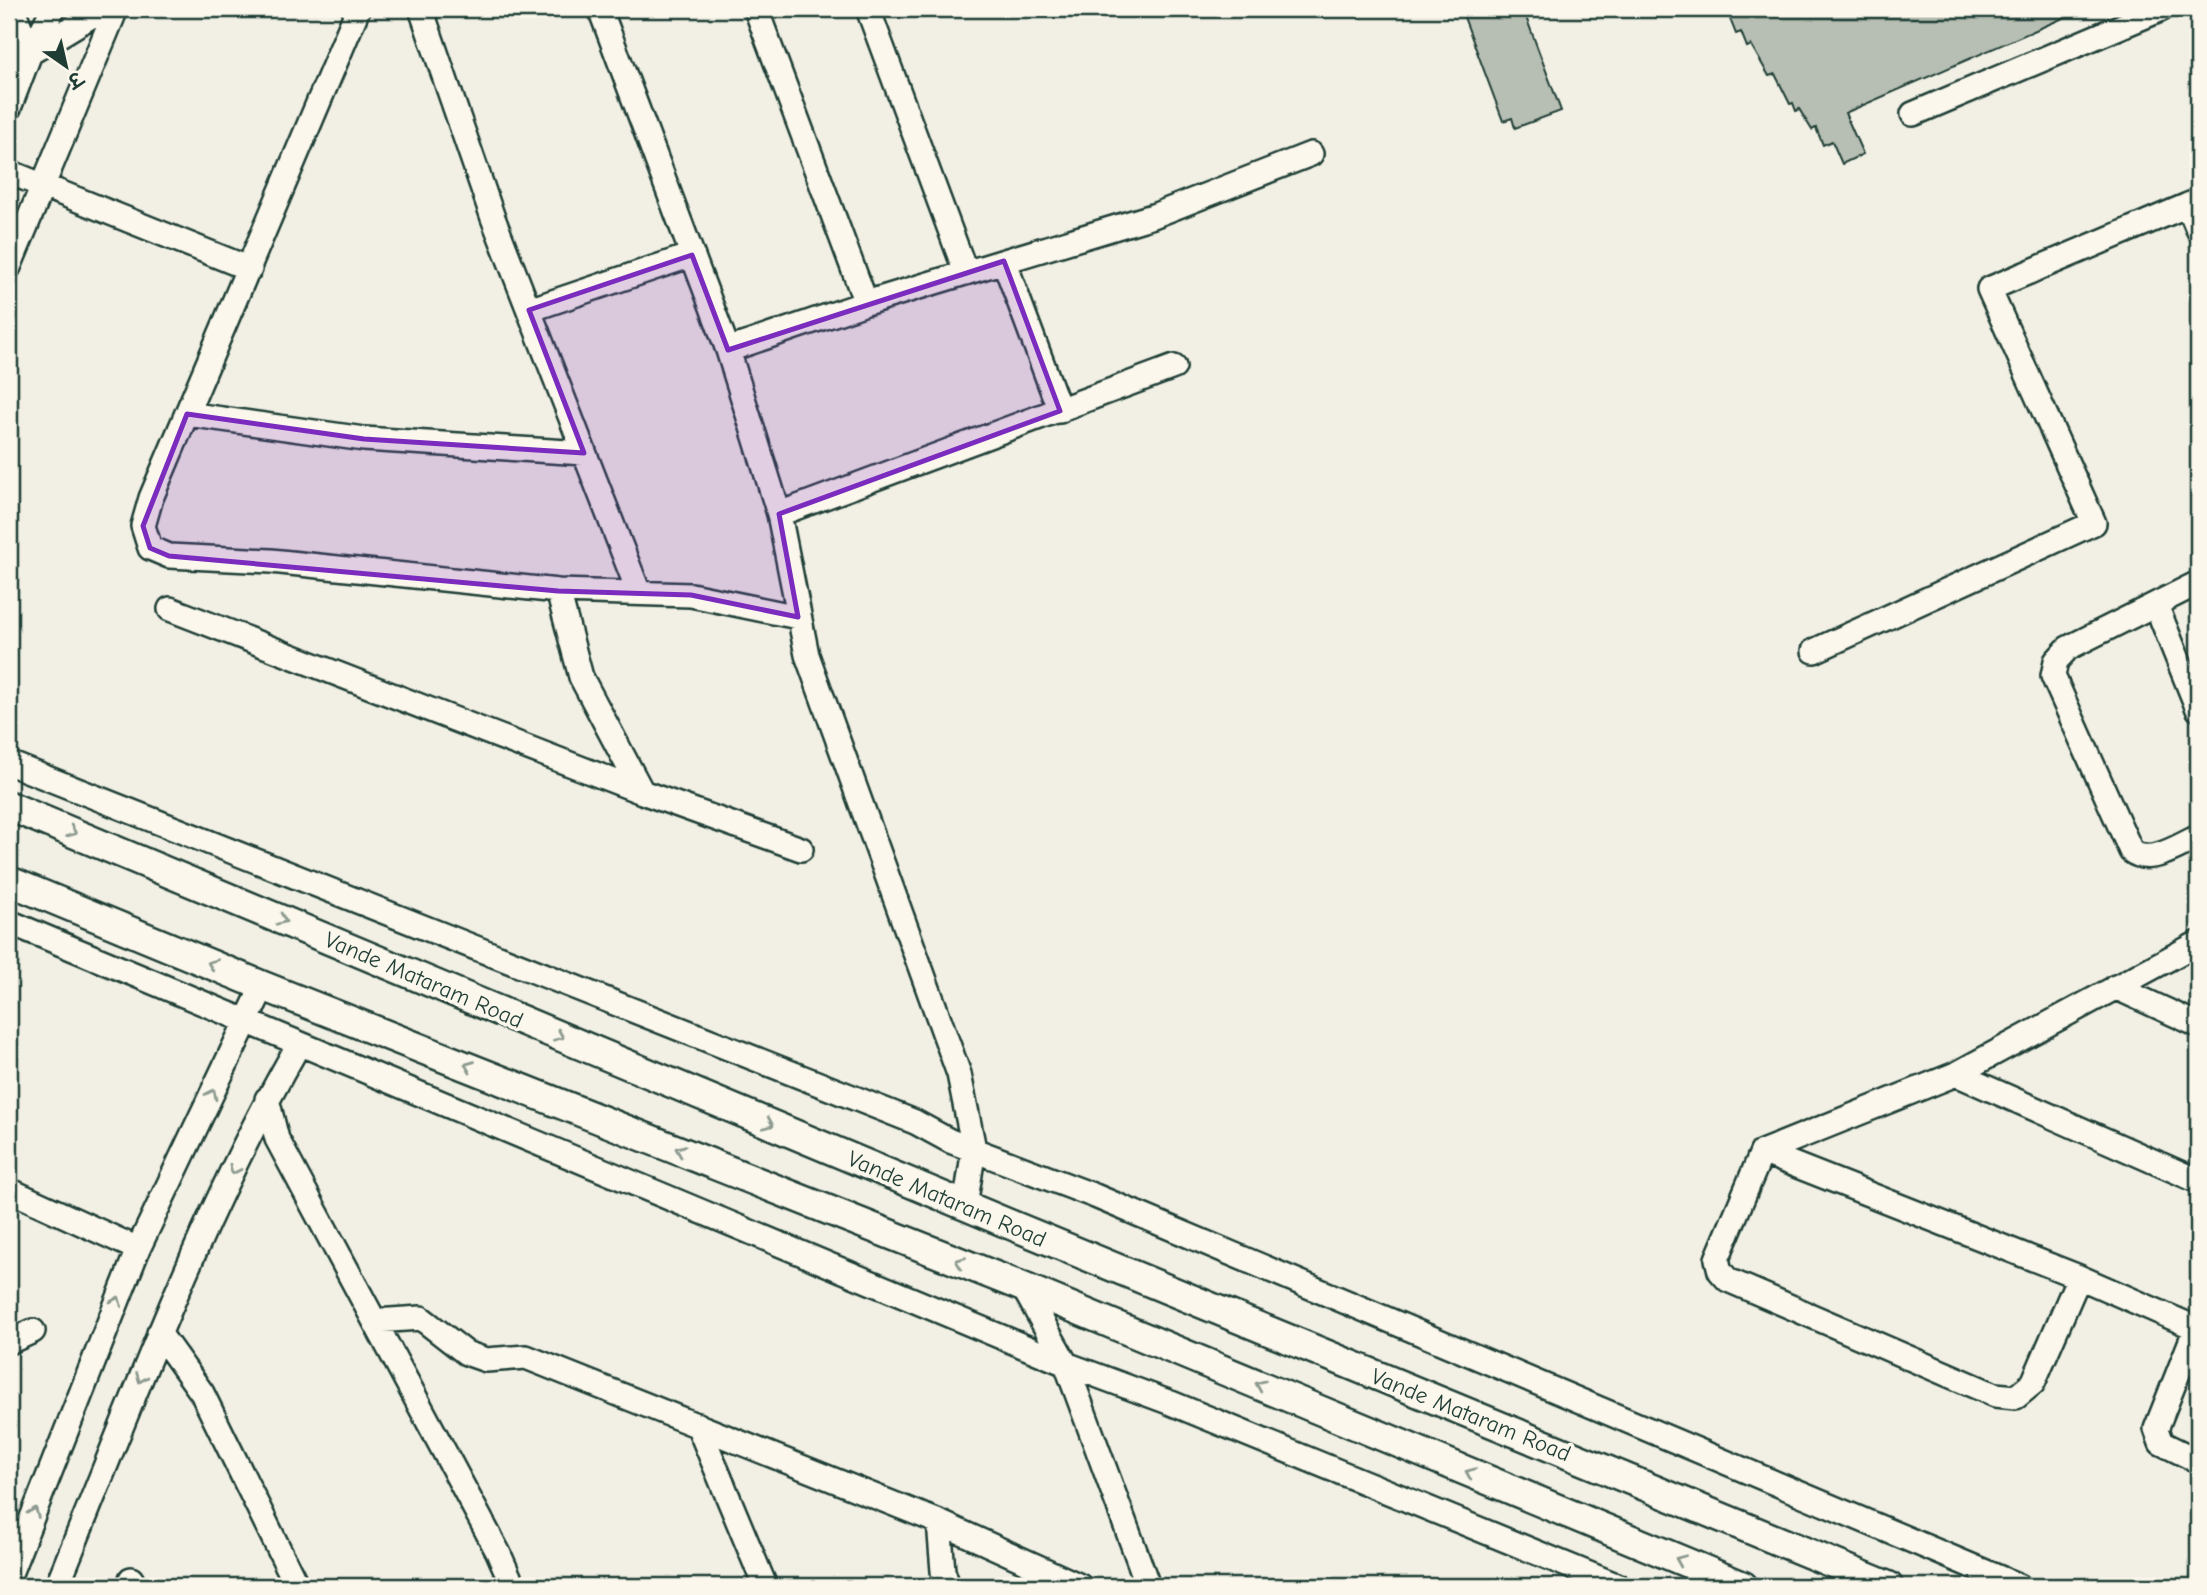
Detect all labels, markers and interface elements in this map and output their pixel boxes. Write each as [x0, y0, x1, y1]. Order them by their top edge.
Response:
north arrow [32, 32, 102, 102]
text: उ [62, 65, 88, 93]
one-way arrow [65, 824, 77, 838]
one-way arrow [274, 912, 287, 926]
street label: Vande Mataram Road [321, 926, 527, 1034]
one-way arrow [207, 958, 219, 972]
one-way arrow [553, 1028, 565, 1042]
one-way arrow [464, 1061, 476, 1075]
one-way arrow [204, 1089, 218, 1101]
one-way arrow [762, 1116, 774, 1130]
one-way arrow [675, 1145, 687, 1159]
street label: Vande Mataram Road [844, 1145, 1050, 1253]
one-way arrow [229, 1163, 243, 1175]
one-way arrow [955, 1256, 967, 1270]
one-way arrow [109, 1295, 123, 1307]
street label: Vande Mataram Road [1367, 1363, 1575, 1467]
one-way arrow [136, 1371, 150, 1383]
one-way arrow [1254, 1380, 1266, 1394]
one-way arrow [1464, 1467, 1476, 1481]
one-way arrow [25, 1507, 39, 1519]
one-way arrow [1675, 1554, 1687, 1568]

